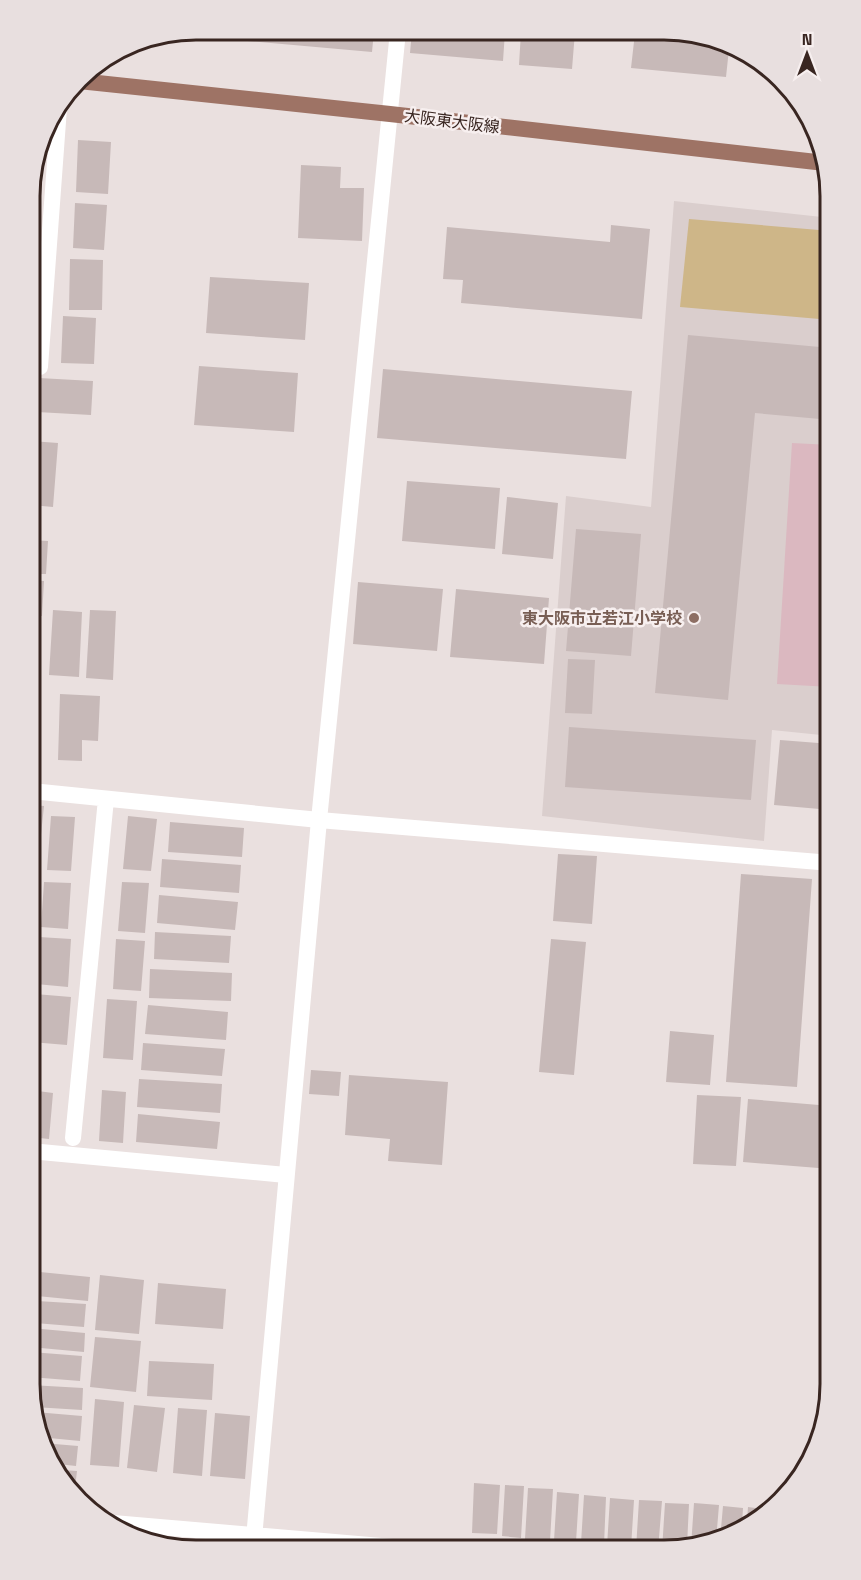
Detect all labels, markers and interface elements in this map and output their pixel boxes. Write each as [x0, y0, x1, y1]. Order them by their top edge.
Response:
north arrow [777, 24, 837, 84]
text: N [802, 29, 812, 50]
street label: 大阪東大阪線 [403, 105, 501, 138]
place label: 東大阪市立若江小学校 [522, 608, 682, 629]
marker: 東大阪市立若江小学校 [687, 611, 701, 625]

